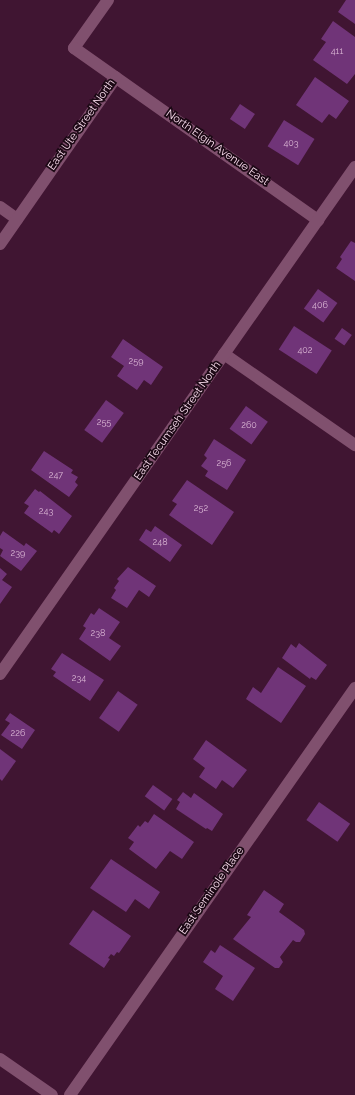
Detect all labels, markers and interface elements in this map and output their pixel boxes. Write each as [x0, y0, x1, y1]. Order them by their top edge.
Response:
house number: 411 [331, 46, 343, 56]
street label: East Ute Street North [46, 77, 118, 173]
street label: North Elgin Avenue East [163, 107, 271, 189]
house number: 403 [283, 138, 299, 148]
house number: 406 [312, 300, 328, 310]
house number: 402 [297, 345, 313, 355]
house number: 259 [129, 356, 143, 366]
street label: East Tecumseh Street North [132, 359, 224, 483]
house number: 255 [97, 417, 111, 427]
house number: 260 [241, 420, 257, 430]
house number: 256 [216, 458, 232, 468]
house number: 247 [49, 470, 63, 480]
house number: 252 [194, 503, 208, 513]
house number: 243 [39, 506, 53, 516]
house number: 248 [153, 537, 167, 547]
house number: 239 [11, 548, 25, 558]
house number: 238 [91, 628, 105, 638]
house number: 234 [72, 673, 86, 683]
house number: 226 [11, 728, 25, 738]
street label: East Seminole Place [177, 845, 247, 937]

